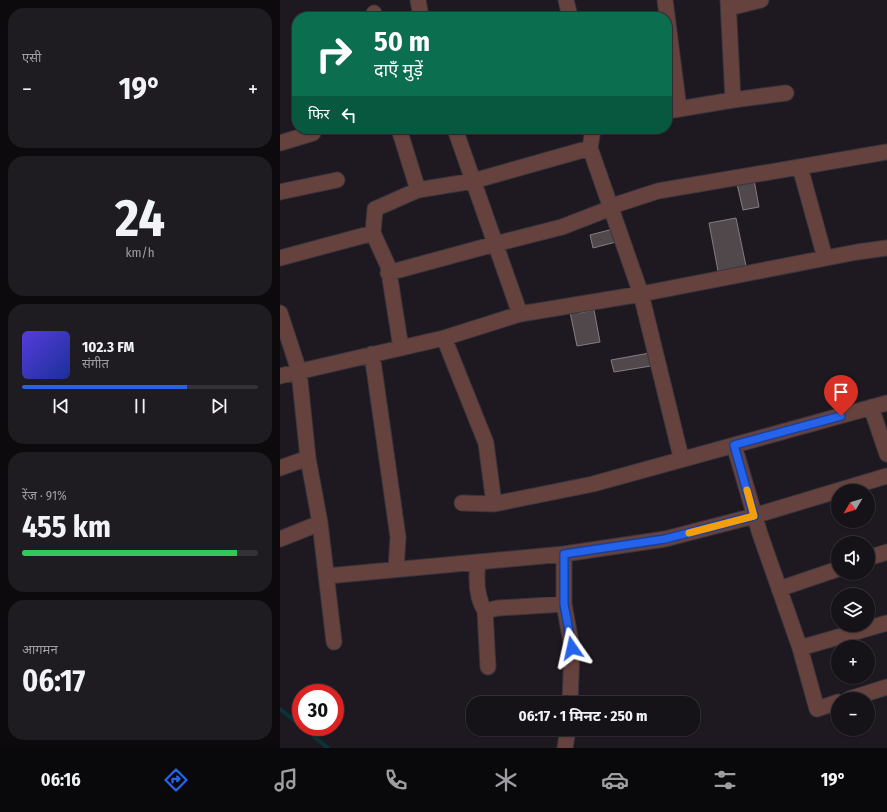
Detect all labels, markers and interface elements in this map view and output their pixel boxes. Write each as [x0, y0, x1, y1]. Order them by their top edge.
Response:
text: 50 m [374, 25, 430, 58]
icon: right [308, 28, 360, 80]
text: एसी [22, 50, 41, 65]
text: दाएँ मुड़ें [374, 59, 423, 81]
text: 19° [119, 71, 161, 107]
text: − [22, 76, 32, 103]
text: + [248, 76, 258, 103]
icon: left [338, 104, 360, 126]
text: फिर [308, 105, 330, 123]
text: 24 [115, 187, 165, 250]
text: km/h [126, 245, 155, 260]
text: 102.3 FM [82, 338, 134, 356]
text: संगीत [82, 356, 109, 371]
pin [824, 375, 858, 416]
icon: arrive [830, 381, 852, 403]
icon: previous [50, 395, 72, 417]
icon: pause [129, 395, 151, 417]
icon: next [208, 395, 230, 417]
north arrow [831, 484, 875, 528]
map controls [831, 484, 875, 736]
text: रेंज · 91% [22, 488, 67, 503]
text: 455 km [22, 509, 111, 545]
button: sound [831, 536, 875, 580]
button: layers [831, 588, 875, 632]
position arrow [551, 627, 593, 669]
button: + [831, 640, 875, 684]
text: आगमन [22, 642, 58, 657]
text: 06:17 [22, 663, 85, 699]
speed limit sign: 30 [292, 684, 344, 736]
button: − [831, 692, 875, 736]
text: 06:17 · 1 मिनट · 250 m [518, 707, 648, 725]
icon: directions [162, 766, 190, 794]
icon: music [272, 766, 300, 794]
icon: phone [382, 766, 410, 794]
icon: climate [492, 766, 520, 794]
icon: car [601, 766, 629, 794]
icon: filters [711, 766, 739, 794]
text: 06:16 [41, 769, 81, 791]
text: 19° [821, 769, 846, 791]

